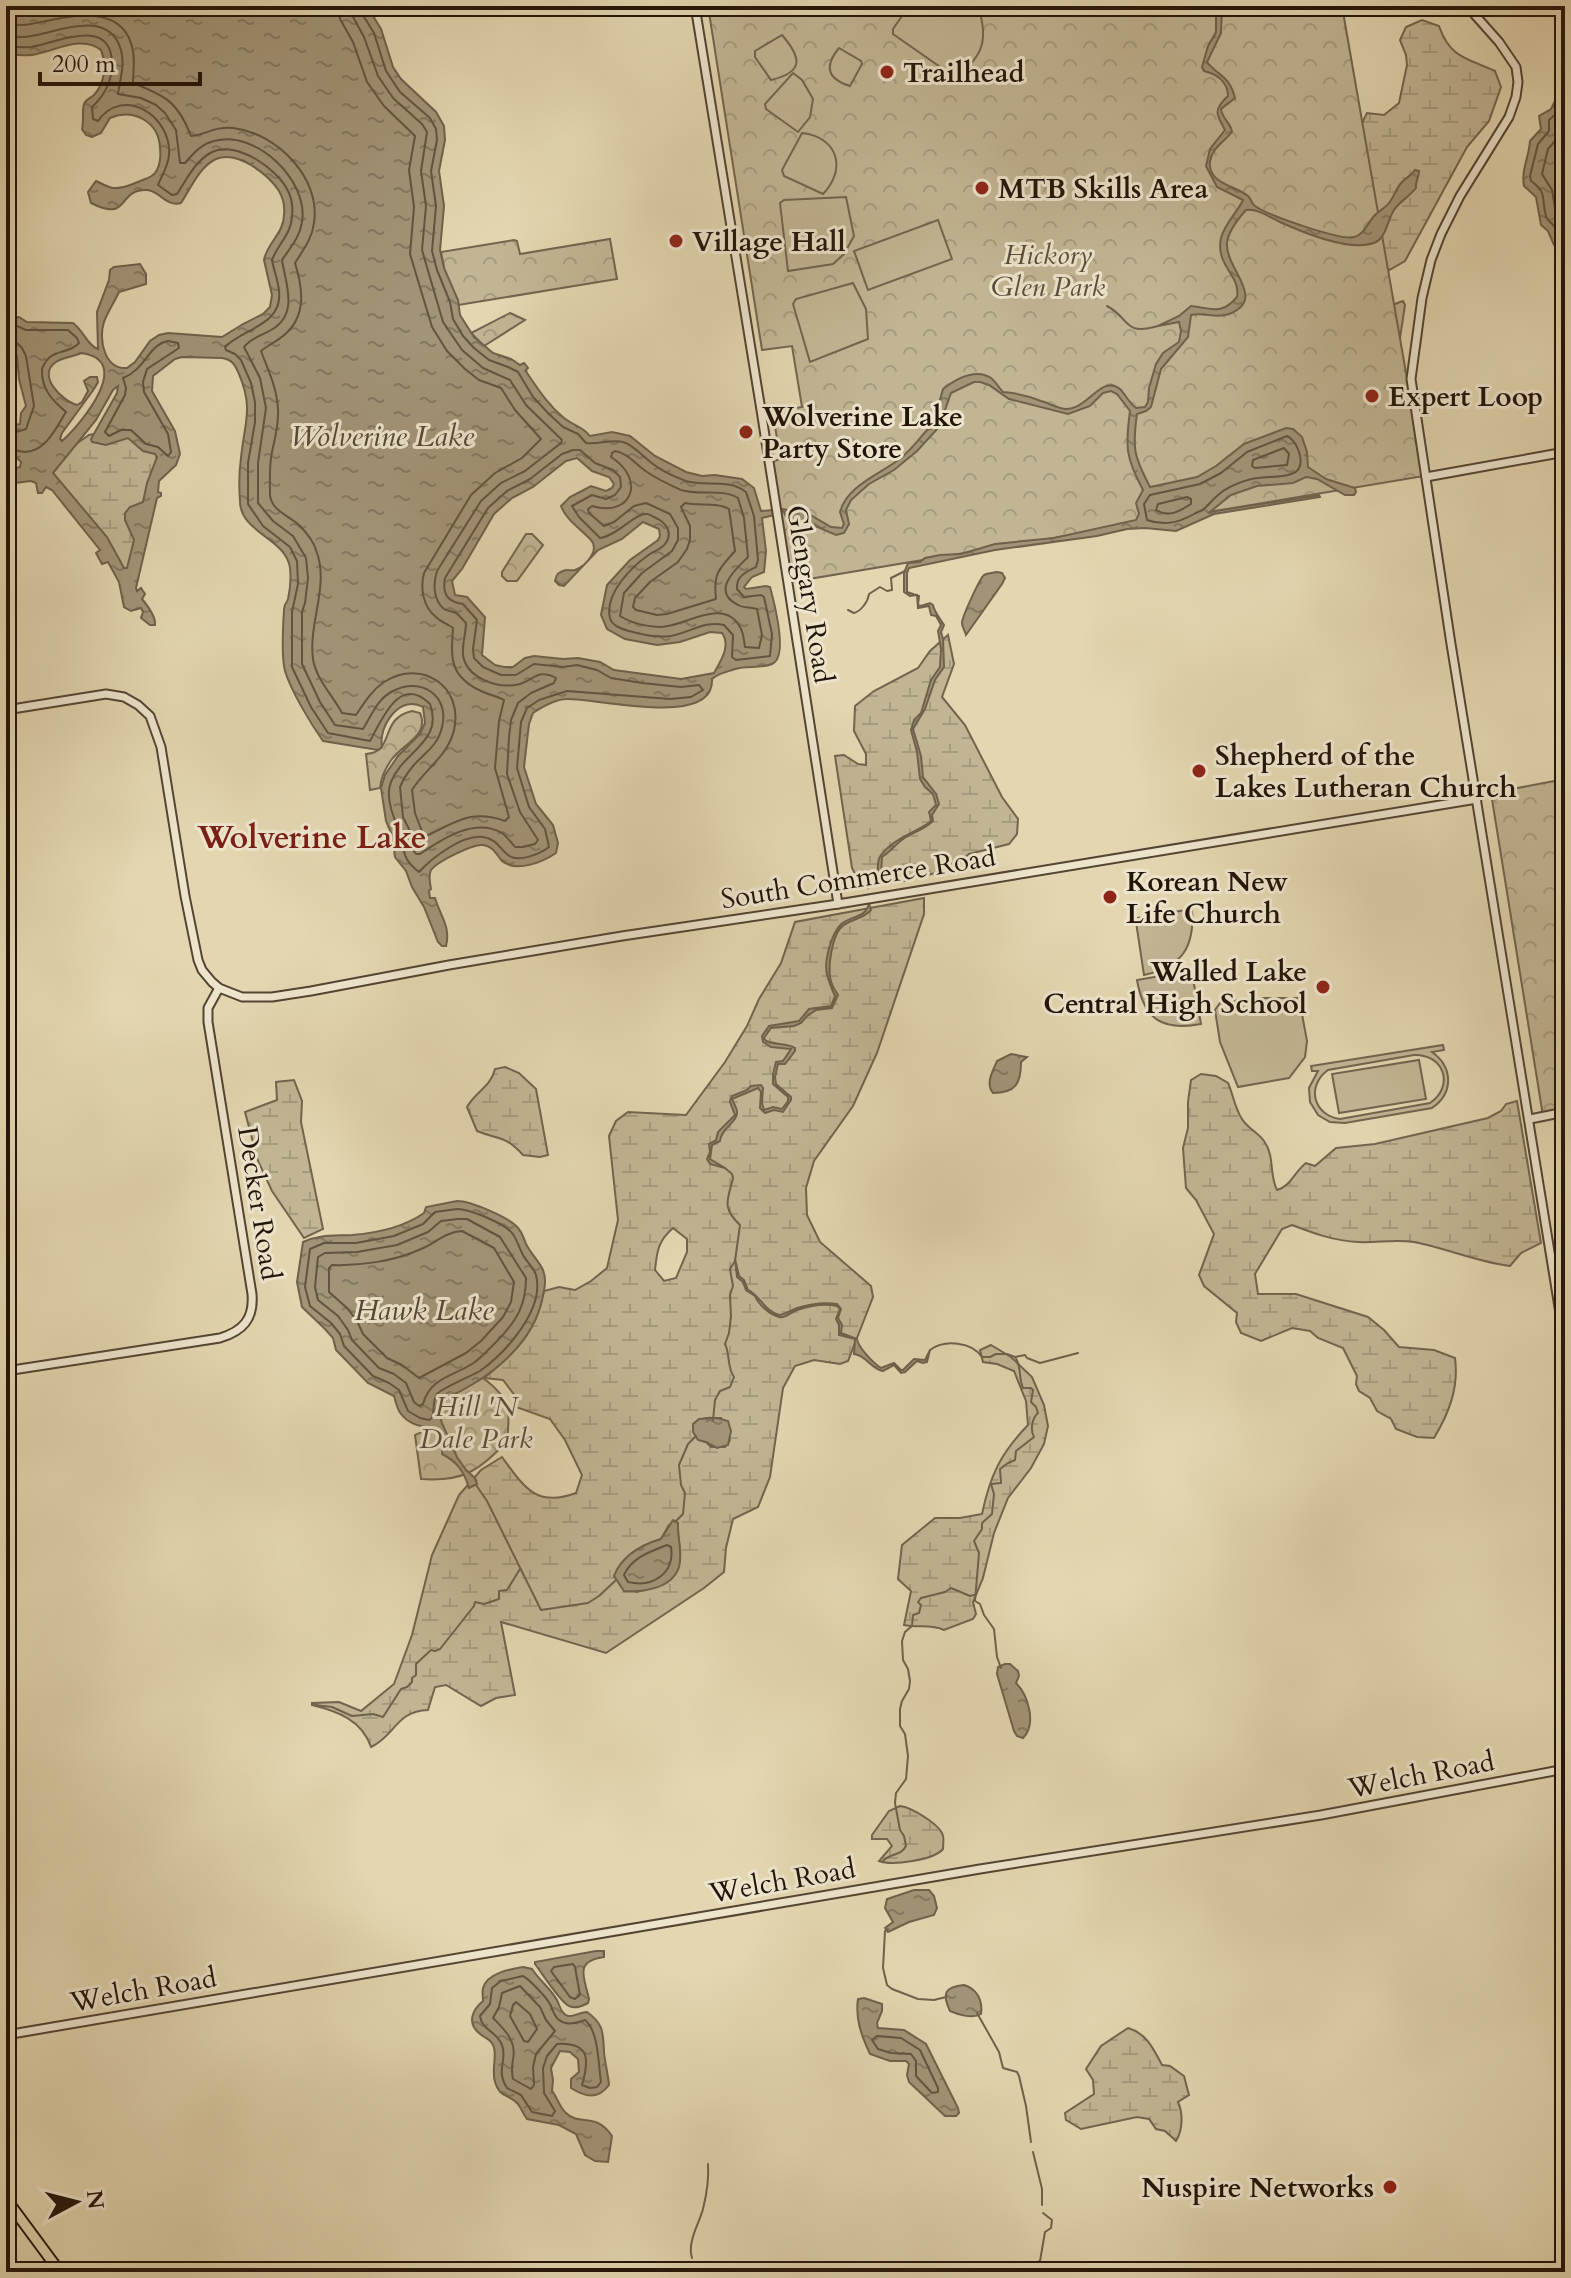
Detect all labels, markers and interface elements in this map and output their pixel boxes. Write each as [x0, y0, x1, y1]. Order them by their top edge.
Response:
scale bar [40, 36, 200, 86]
text: 200 m [52, 48, 116, 81]
place label: Trailhead [903, 54, 1025, 92]
marker: Trailhead [878, 63, 896, 81]
place label: MTB Skills Area [998, 170, 1208, 208]
marker: MTB Skills Area [973, 179, 991, 197]
place label: Village Hall [692, 223, 846, 261]
marker: Village Hall [667, 232, 685, 250]
park label: Hickory Glen Park [991, 236, 1105, 306]
place label: Expert Loop [1388, 378, 1543, 416]
marker: Expert Loop [1363, 387, 1381, 405]
place label: Wolverine Lake Party Store [761, 398, 963, 468]
water label: Wolverine Lake [290, 416, 474, 457]
marker: Wolverine Lake Party Store [737, 423, 755, 441]
street label: Glengary Road [777, 502, 843, 686]
place label: Shepherd of the Lakes Lutheran Church [1215, 737, 1517, 807]
marker: Shepherd of the Lakes Lutheran Church [1190, 762, 1208, 780]
district label: Wolverine Lake [196, 816, 427, 860]
street label: South Commerce Road [718, 837, 998, 918]
place label: Korean New Life Church [1126, 863, 1288, 933]
marker: Korean New Life Church [1101, 888, 1119, 906]
place label: Walled Lake Central High School [1043, 953, 1307, 1023]
marker: Walled Lake Central High School [1314, 978, 1332, 996]
street label: Decker Road [228, 1124, 290, 1283]
water label: Hawk Lake [354, 1290, 494, 1331]
park label: Hill 'N Dale Park [419, 1388, 533, 1458]
street label: Welch Road [1344, 1742, 1498, 1808]
street label: Welch Road [705, 1849, 858, 1913]
street label: Welch Road [66, 1958, 219, 2022]
north arrow [36, 2162, 116, 2242]
place label: Nuspire Networks [1141, 2169, 1374, 2207]
marker: Nuspire Networks [1381, 2178, 1399, 2196]
text: N [79, 2188, 111, 2211]

